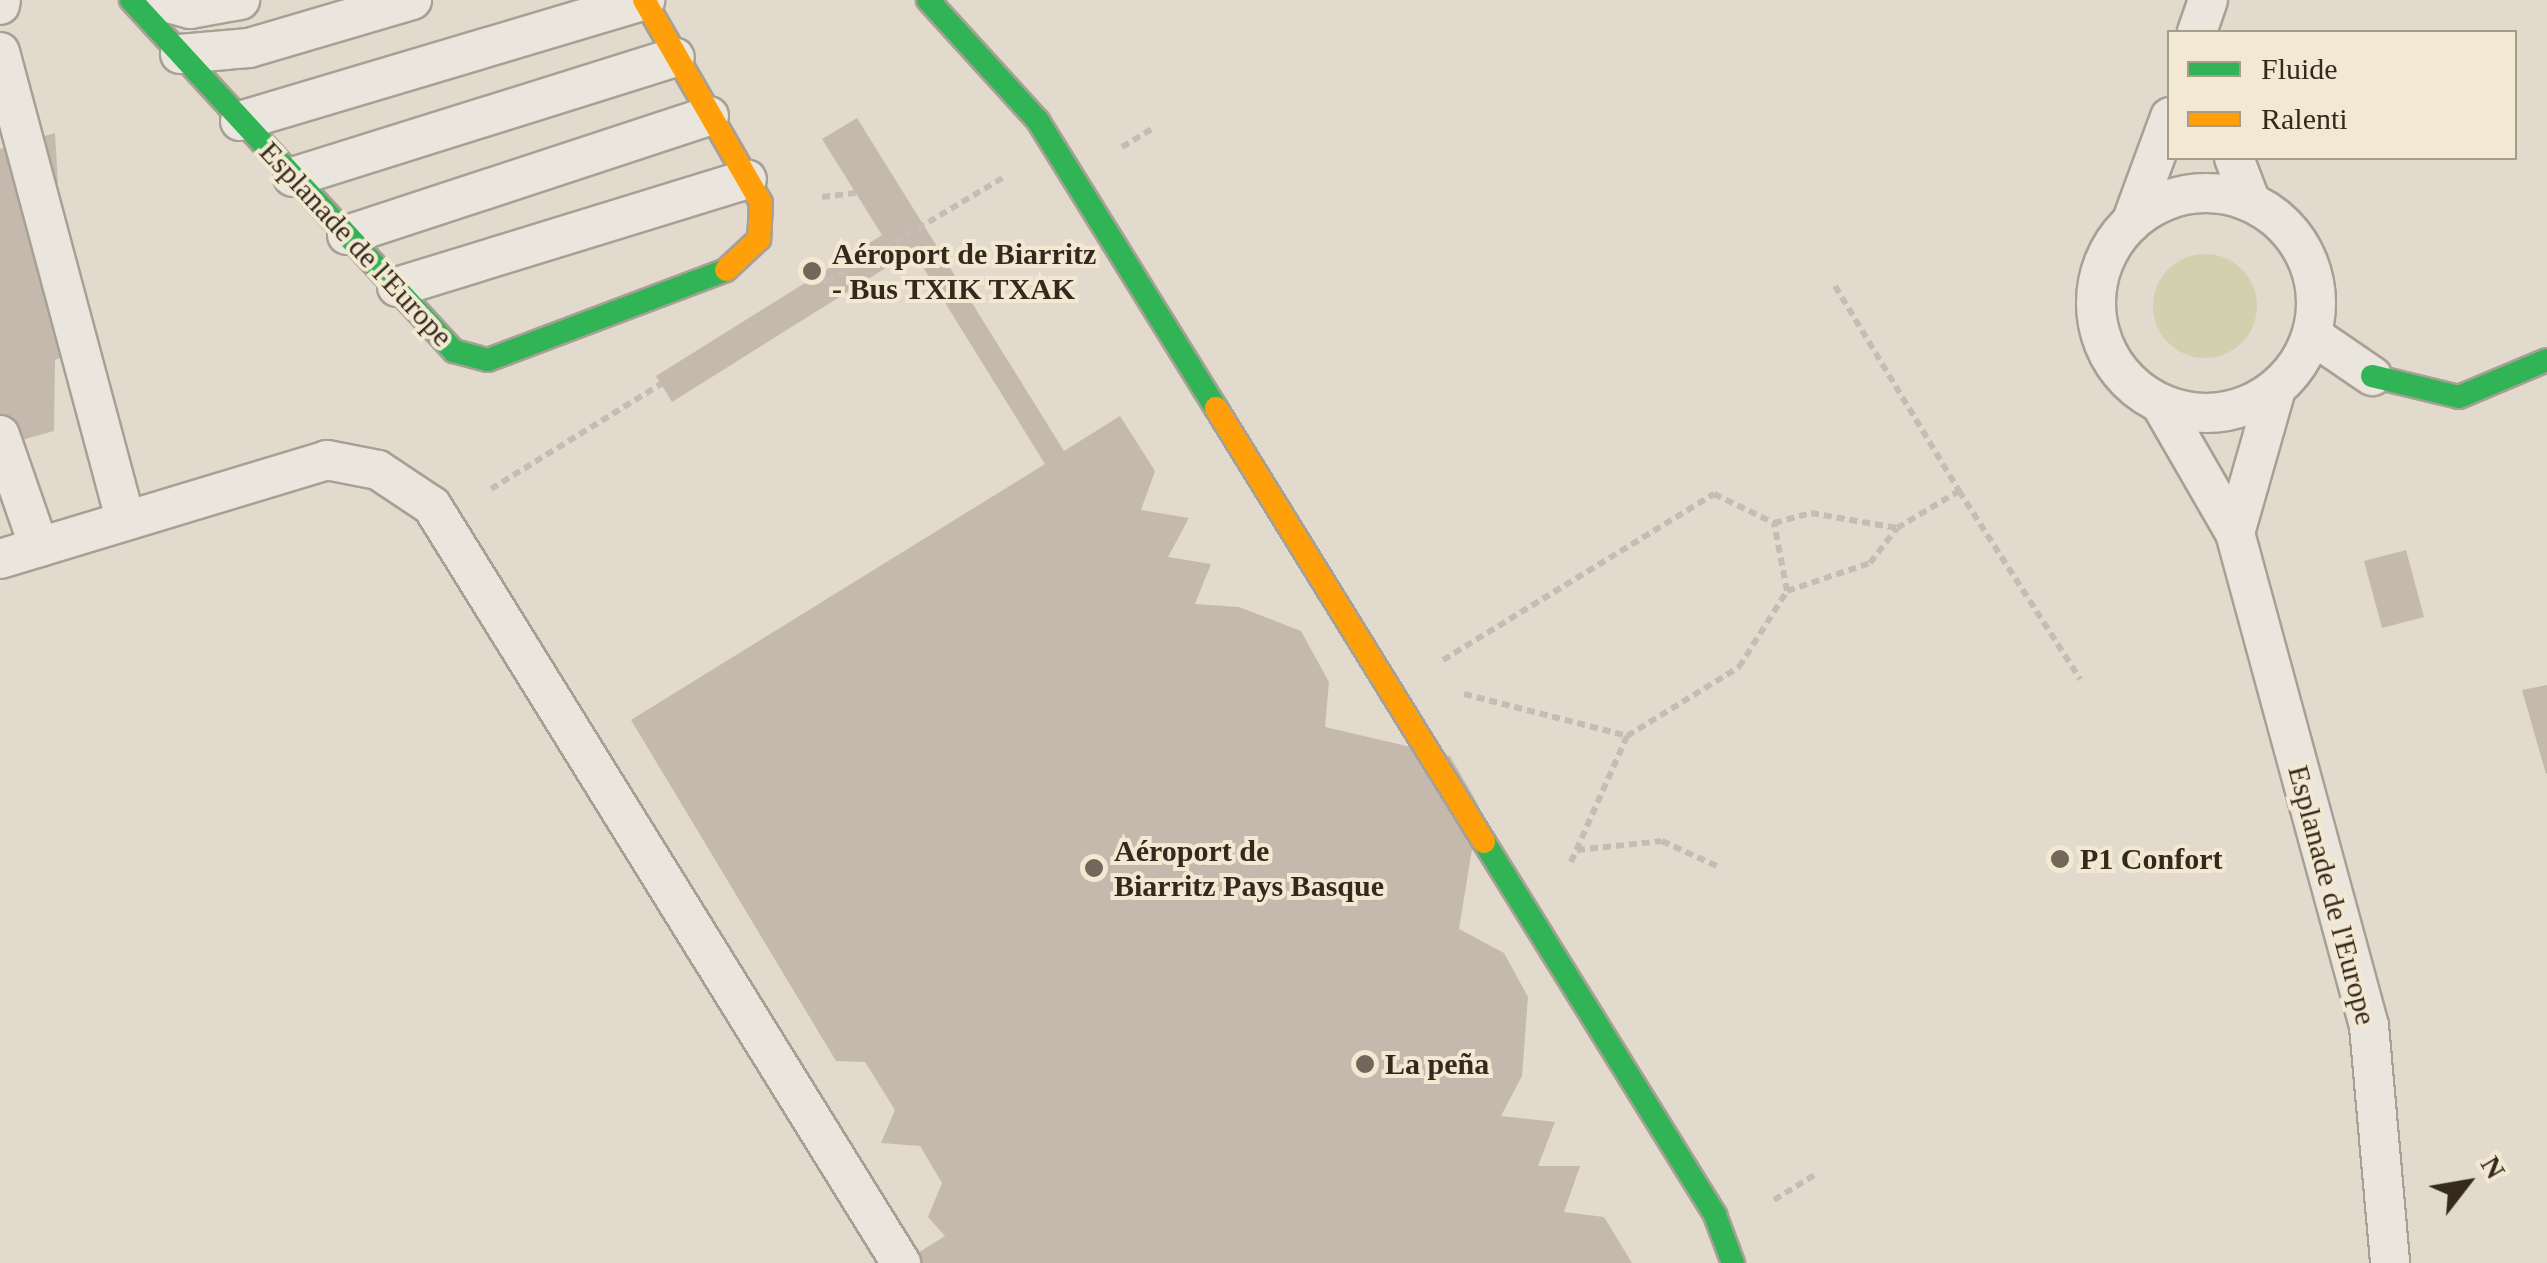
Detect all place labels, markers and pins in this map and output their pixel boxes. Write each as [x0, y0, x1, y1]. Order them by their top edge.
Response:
place label: Aéroport de Biarritz - Bus TXIK TXAK [832, 236, 1096, 306]
marker: Aéroport de Biarritz - Bus TXIK TXAK [801, 260, 823, 282]
place label: Aéroport de Biarritz Pays Basque [1114, 833, 1384, 904]
place label: P1 Confort [2080, 841, 2222, 877]
marker: P1 Confort [2049, 848, 2071, 870]
marker: Aéroport de Biarritz Pays Basque [1083, 857, 1105, 879]
place label: La peña [1385, 1046, 1489, 1082]
marker: La peña [1354, 1053, 1376, 1075]

